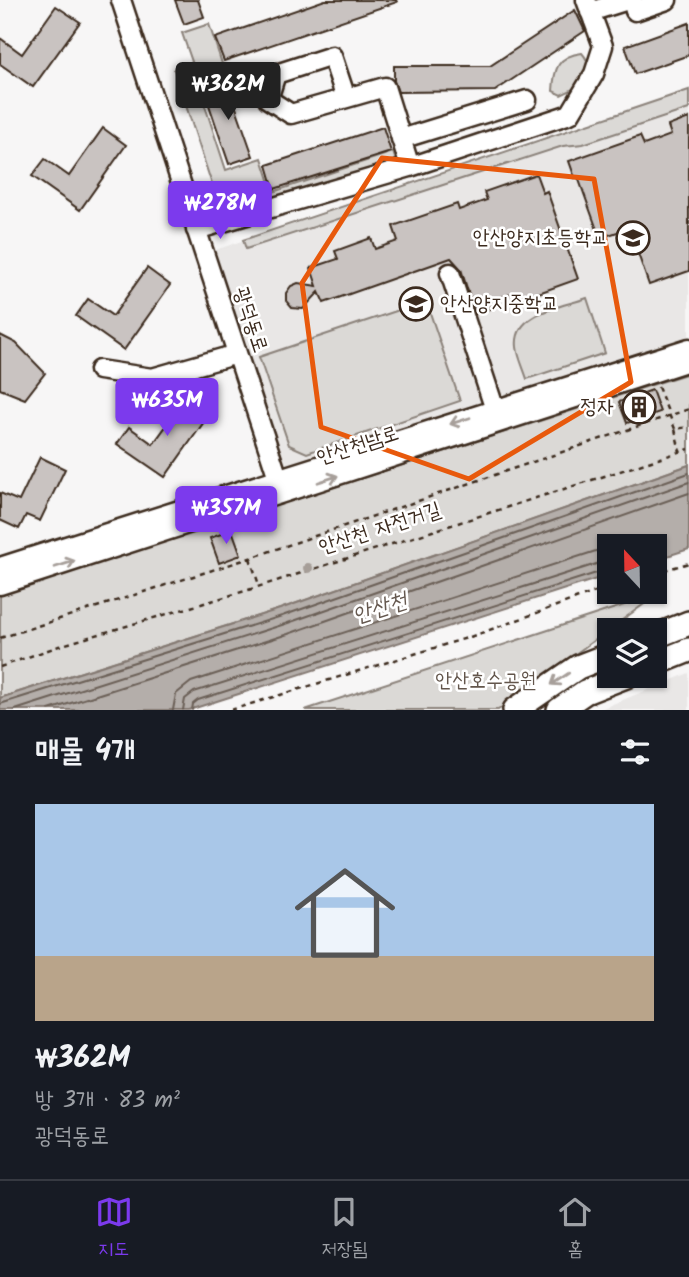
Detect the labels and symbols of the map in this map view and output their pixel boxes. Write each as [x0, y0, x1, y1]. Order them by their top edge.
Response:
pin: ₩362M [179, 62, 277, 122]
pin: ₩278M [171, 182, 269, 241]
school or university icon: 안산양지초등학교 [614, 219, 652, 257]
place label: 안산양지초등학교 [473, 222, 608, 255]
street label: 광덕동로 [224, 283, 276, 357]
school or university icon: 안산양지중학교 [397, 285, 435, 323]
place label: 안산양지중학교 [440, 288, 558, 321]
pin: ₩635M [118, 378, 216, 438]
building icon: 정자 [620, 388, 658, 426]
place label: 정자 [580, 391, 614, 424]
one-way arrow [450, 415, 472, 428]
street label: 안산천남로 [313, 417, 403, 475]
one-way arrow [317, 472, 339, 484]
pin: ₩357M [177, 486, 275, 546]
street label: 안산천 자전거길 [315, 494, 445, 564]
north arrow [597, 534, 667, 604]
one-way arrow [54, 557, 76, 570]
water label: 안산천 [348, 583, 414, 635]
park label: 안산호수공원 [435, 665, 537, 698]
one-way arrow [551, 672, 570, 686]

